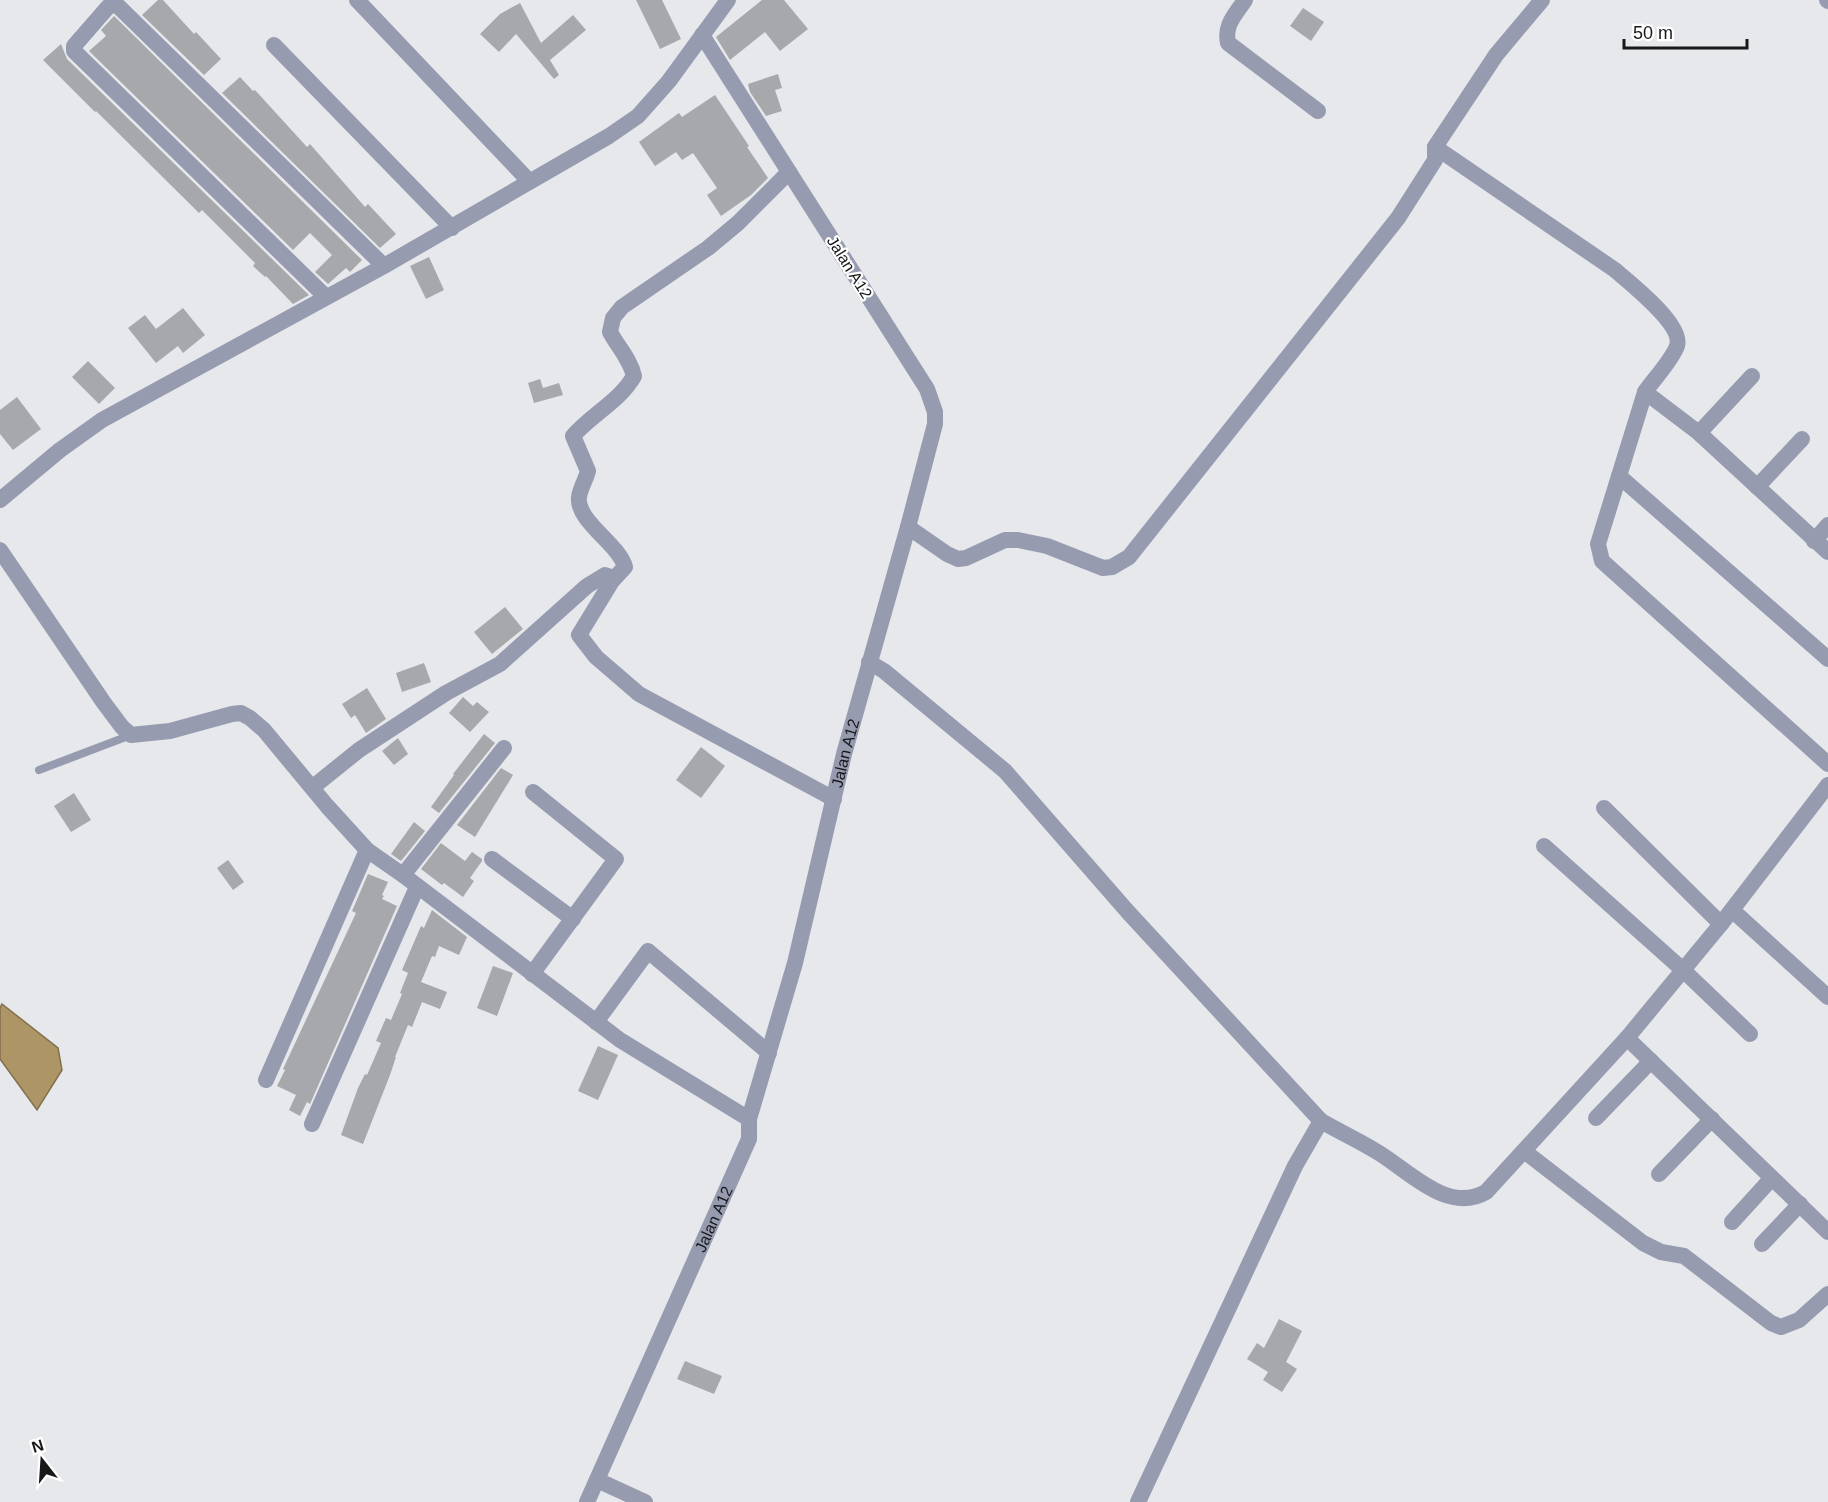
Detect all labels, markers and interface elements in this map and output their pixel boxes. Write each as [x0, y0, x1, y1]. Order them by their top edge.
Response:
scale bar [1624, 12, 1747, 50]
text: 50 m [1633, 23, 1673, 43]
street label: Jalan A12 [824, 233, 875, 302]
street label: Jalan A12 [828, 717, 863, 789]
street label: Jalan A12 [692, 1183, 736, 1255]
north arrow [12, 1430, 72, 1490]
text: N [30, 1436, 46, 1456]

